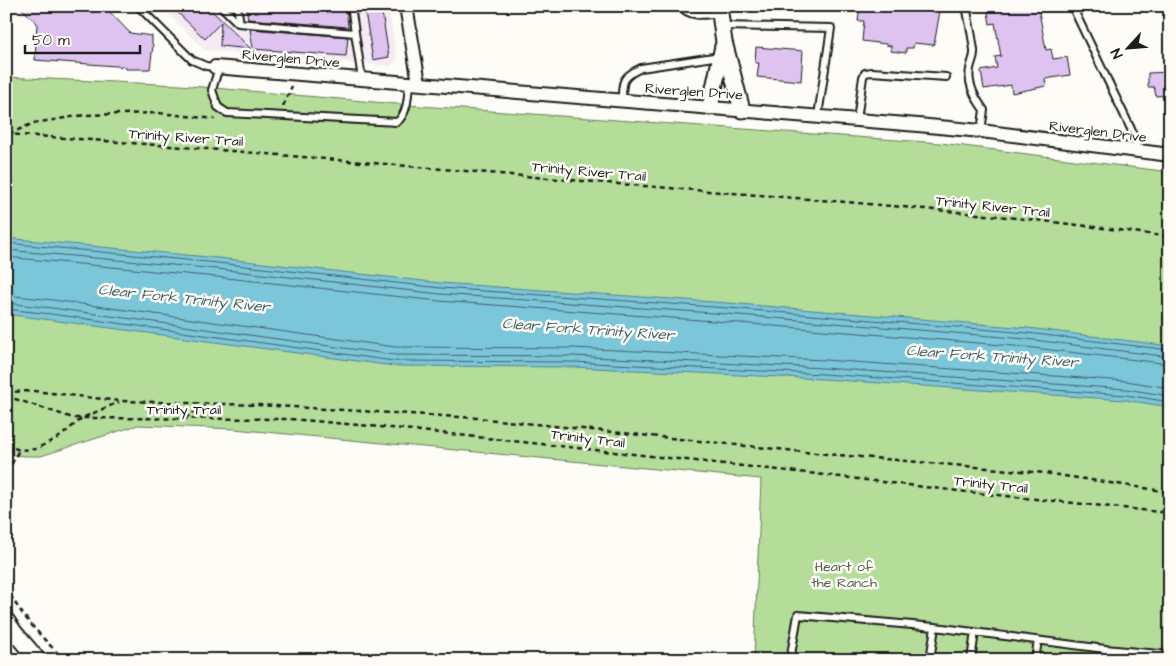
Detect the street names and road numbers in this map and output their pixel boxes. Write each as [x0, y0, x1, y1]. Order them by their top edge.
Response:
street label: Riverglen Drive [241, 45, 341, 73]
street label: Riverglen Drive [644, 79, 744, 105]
street label: Riverglen Drive [1048, 116, 1148, 148]
street label: Trinity River Trail [128, 124, 244, 152]
street label: Trinity River Trail [531, 157, 647, 187]
street label: Trinity River Trail [935, 191, 1051, 223]
street label: Trinity Trail [147, 400, 221, 420]
street label: Trinity Trail [550, 425, 626, 453]
street label: Trinity Trail [953, 471, 1029, 499]

